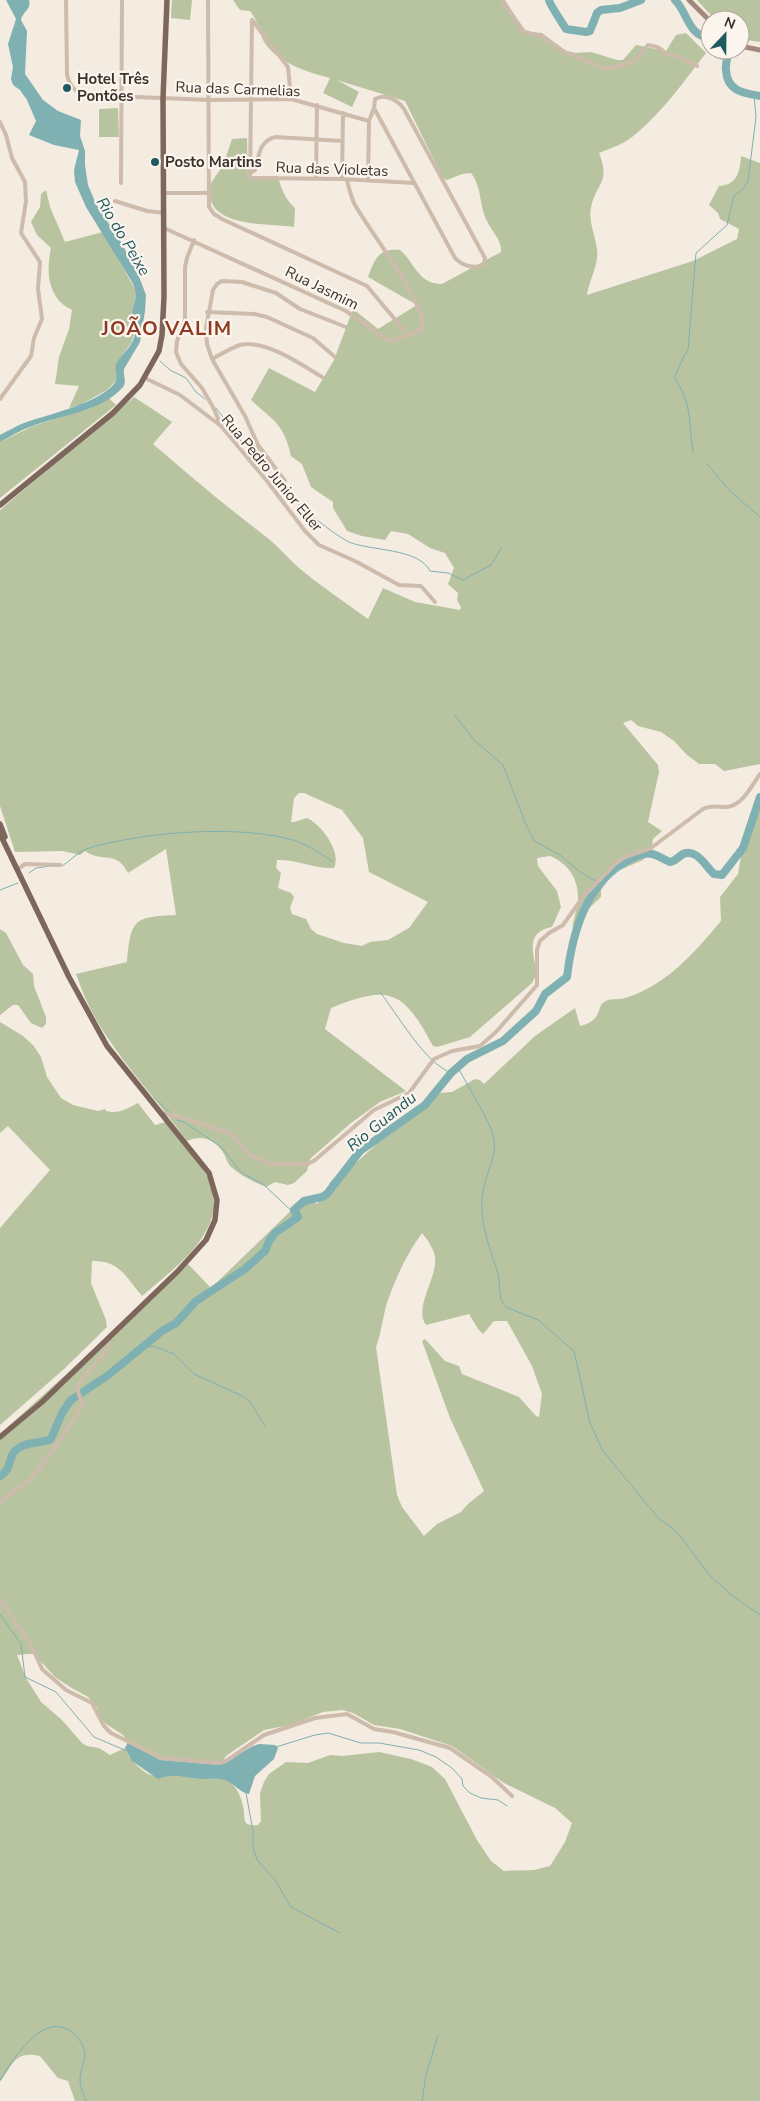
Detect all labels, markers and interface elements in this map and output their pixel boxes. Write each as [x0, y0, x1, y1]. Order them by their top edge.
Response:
north arrow [700, 10, 750, 60]
text: N [721, 13, 738, 34]
place label: Hotel Três Pontões [77, 69, 149, 106]
street label: Rua das Carmelias [175, 77, 301, 101]
marker: Hotel Três Pontões [61, 82, 73, 94]
place label: Posto Martins [165, 152, 262, 172]
marker: Posto Martins [149, 156, 161, 168]
street label: Rua das Violetas [275, 157, 389, 181]
water label: Rio do Peixe [91, 193, 156, 281]
street label: Rua Jasmim [282, 262, 362, 314]
district label: JOÃO VALIM [101, 315, 232, 342]
street label: Rua Pedro Junior Eller [217, 410, 327, 536]
water label: Rio Guandu [342, 1087, 421, 1157]

